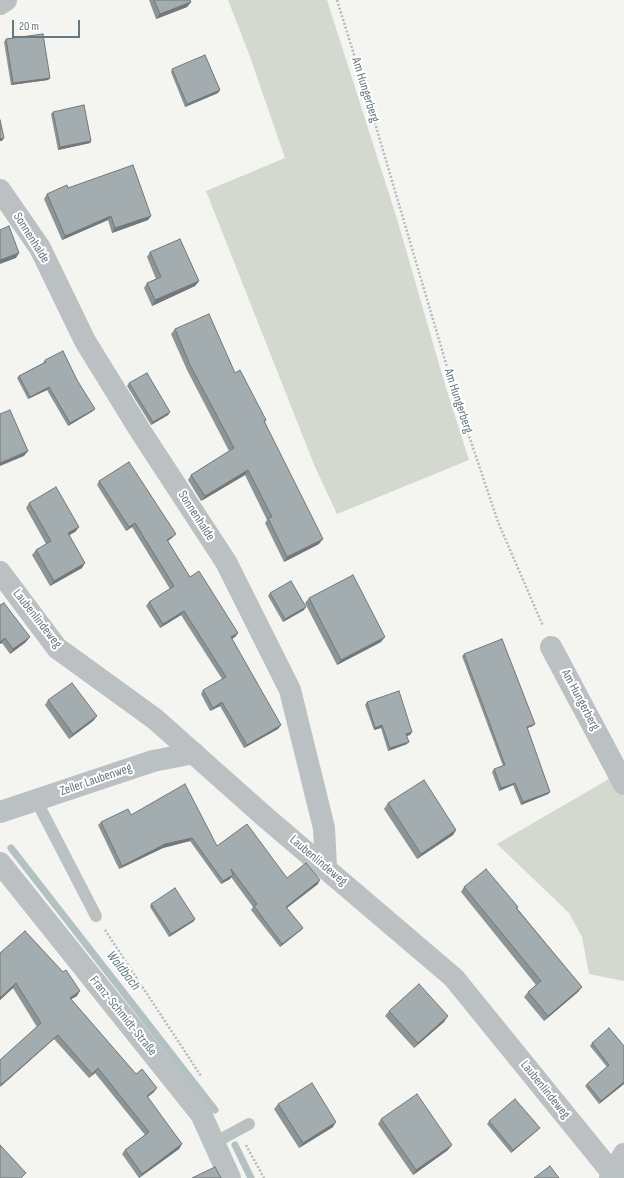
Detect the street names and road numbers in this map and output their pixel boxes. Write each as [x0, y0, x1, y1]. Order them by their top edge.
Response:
street label: Am Hungerberg [348, 56, 382, 124]
street label: Sonnenhalde [9, 210, 53, 266]
street label: Am Hungerberg [440, 367, 476, 435]
street label: Sonnenhalde [174, 488, 218, 544]
street label: Laubenlindeweg [9, 586, 65, 652]
street label: Am Hungerberg [557, 667, 603, 733]
street label: Zeller Laubenweg [58, 760, 134, 800]
street label: Laubenlindeweg [286, 832, 350, 890]
street label: Franz-Schmidt-Straße [86, 973, 160, 1059]
street label: Laubenlindeweg [517, 1058, 573, 1122]

